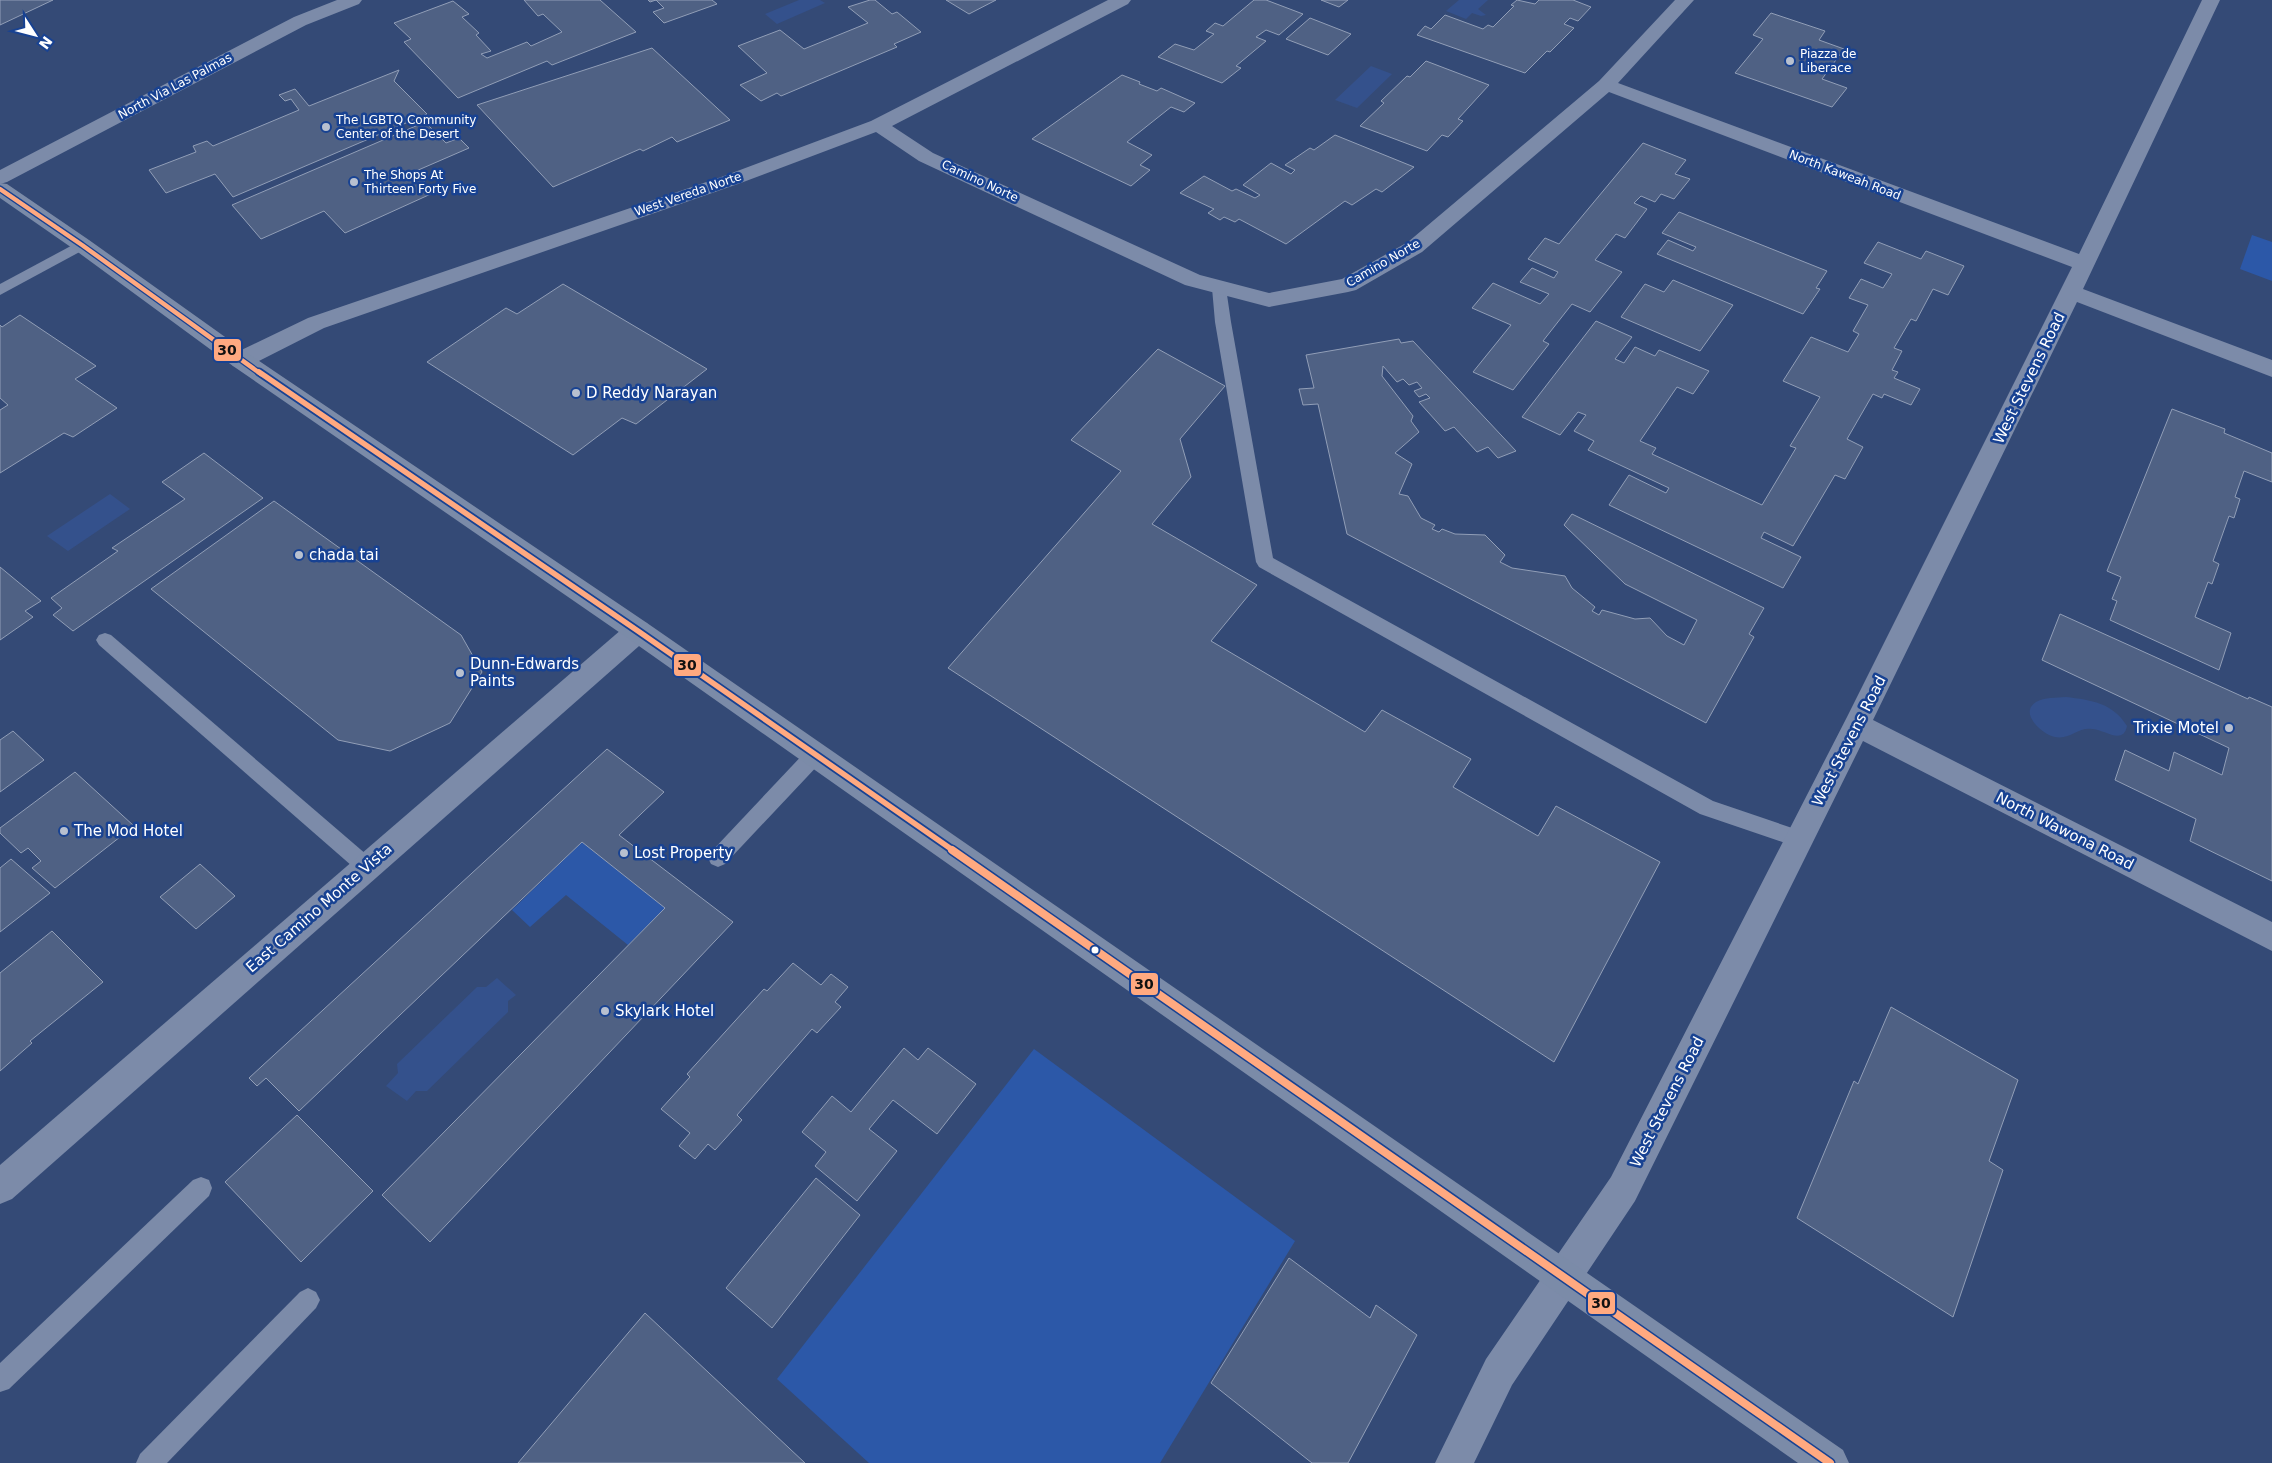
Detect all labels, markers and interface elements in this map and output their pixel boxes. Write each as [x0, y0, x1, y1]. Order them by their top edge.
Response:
north arrow [10, 10, 60, 60]
text: N [36, 33, 55, 52]
place label: Piazza de Liberace [1800, 47, 1856, 75]
street label: North Via Las Palmas [116, 50, 234, 122]
marker: Piazza de Liberace [1784, 55, 1796, 67]
place label: The LGBTQ Community Center of the Desert [335, 113, 476, 141]
marker: The LGBTQ Community Center of the Desert [320, 121, 332, 133]
street label: North Kaweah Road [1787, 147, 1903, 203]
street label: Camino Norte [939, 157, 1021, 205]
place label: The Shops At Thirteen Forty Five [363, 168, 476, 196]
street label: West Vereda Norte [633, 169, 743, 219]
marker: The Shops At Thirteen Forty Five [348, 176, 360, 188]
street label: Camino Norte [1344, 236, 1422, 290]
street label: West Stevens Road [1989, 309, 2069, 447]
line badge: 30 [213, 338, 242, 362]
text: 30 [217, 342, 237, 358]
place label: D Reddy Narayan [586, 384, 717, 402]
marker: D Reddy Narayan [570, 387, 582, 399]
place label: chada tai [309, 546, 379, 564]
marker: chada tai [293, 549, 305, 561]
line badge: 30 [673, 653, 702, 677]
place label: Dunn-Edwards Paints [470, 655, 579, 690]
text: 30 [677, 657, 697, 673]
marker: Dunn-Edwards Paints [454, 667, 466, 679]
street label: West Stevens Road [1808, 673, 1890, 809]
place label: Trixie Motel [2132, 719, 2219, 737]
marker: Trixie Motel [2223, 722, 2235, 734]
street label: North Wawona Road [1993, 788, 2137, 874]
place label: The Mod Hotel [73, 822, 183, 840]
marker: The Mod Hotel [58, 825, 70, 837]
street label: East Camino Monte Vista [242, 840, 396, 976]
place label: Lost Property [634, 844, 733, 862]
marker: Lost Property [618, 847, 630, 859]
unlabelled marker [1090, 945, 1100, 955]
line badge: 30 [1130, 972, 1159, 996]
text: 30 [1134, 976, 1154, 992]
place label: Skylark Hotel [615, 1002, 714, 1020]
marker: Skylark Hotel [599, 1005, 611, 1017]
street label: West Stevens Road [1626, 1034, 1708, 1170]
line badge: 30 [1587, 1291, 1616, 1315]
text: 30 [1591, 1295, 1611, 1311]

